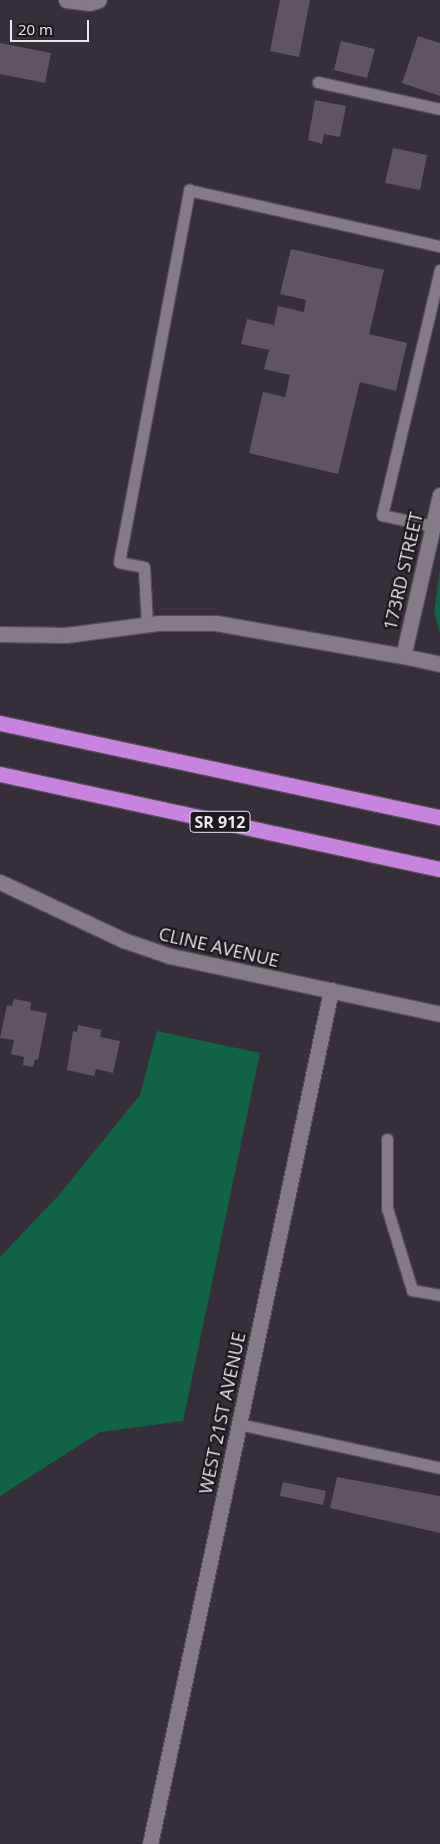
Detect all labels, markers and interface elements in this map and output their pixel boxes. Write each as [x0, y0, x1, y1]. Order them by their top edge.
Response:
scale bar [12, 10, 91, 42]
text: 20 m [18, 19, 53, 39]
street label: 173RD STREET [379, 510, 427, 632]
road number: SR 912 [189, 809, 251, 836]
street label: CLINE AVENUE [157, 923, 281, 971]
street label: WEST 21ST AVENUE [194, 1330, 250, 1496]

